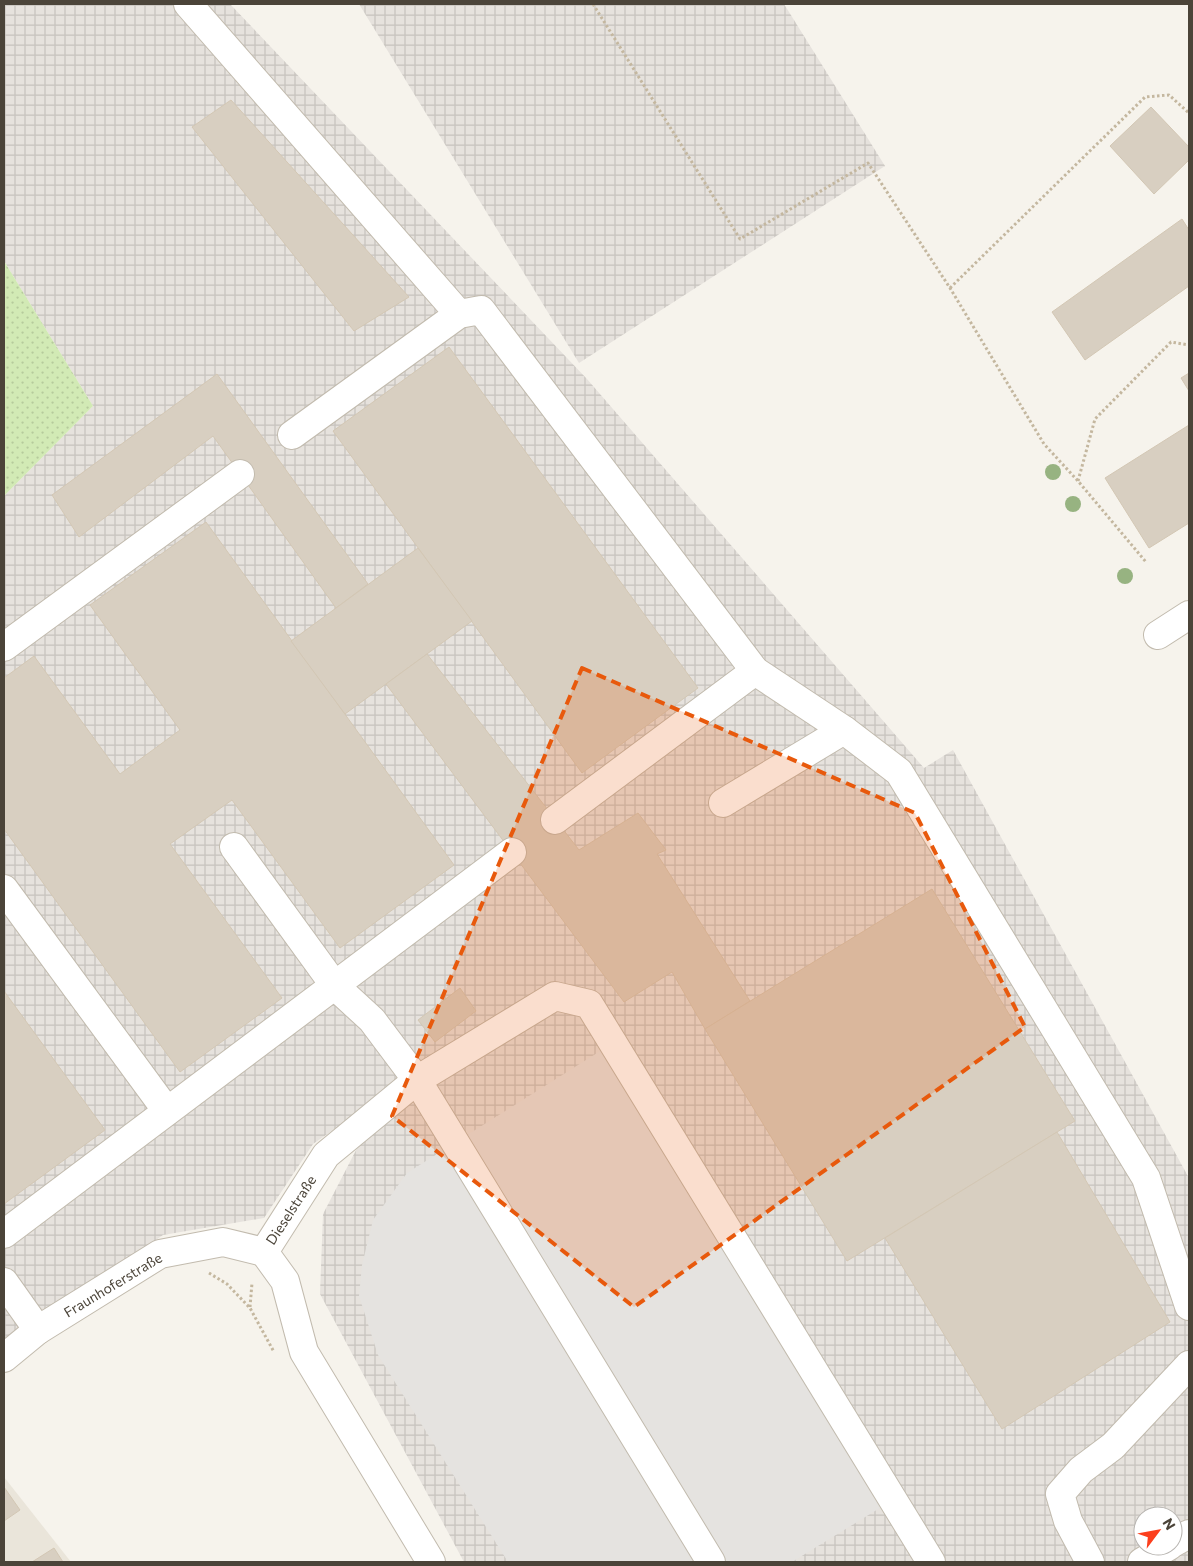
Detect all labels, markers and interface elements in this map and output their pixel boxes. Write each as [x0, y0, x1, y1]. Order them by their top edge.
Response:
street label: Dieselstraße [262, 1172, 319, 1248]
street label: Fraunhoferstraße [61, 1249, 165, 1321]
north arrow [1133, 1506, 1183, 1556]
text: N [1159, 1515, 1179, 1533]

